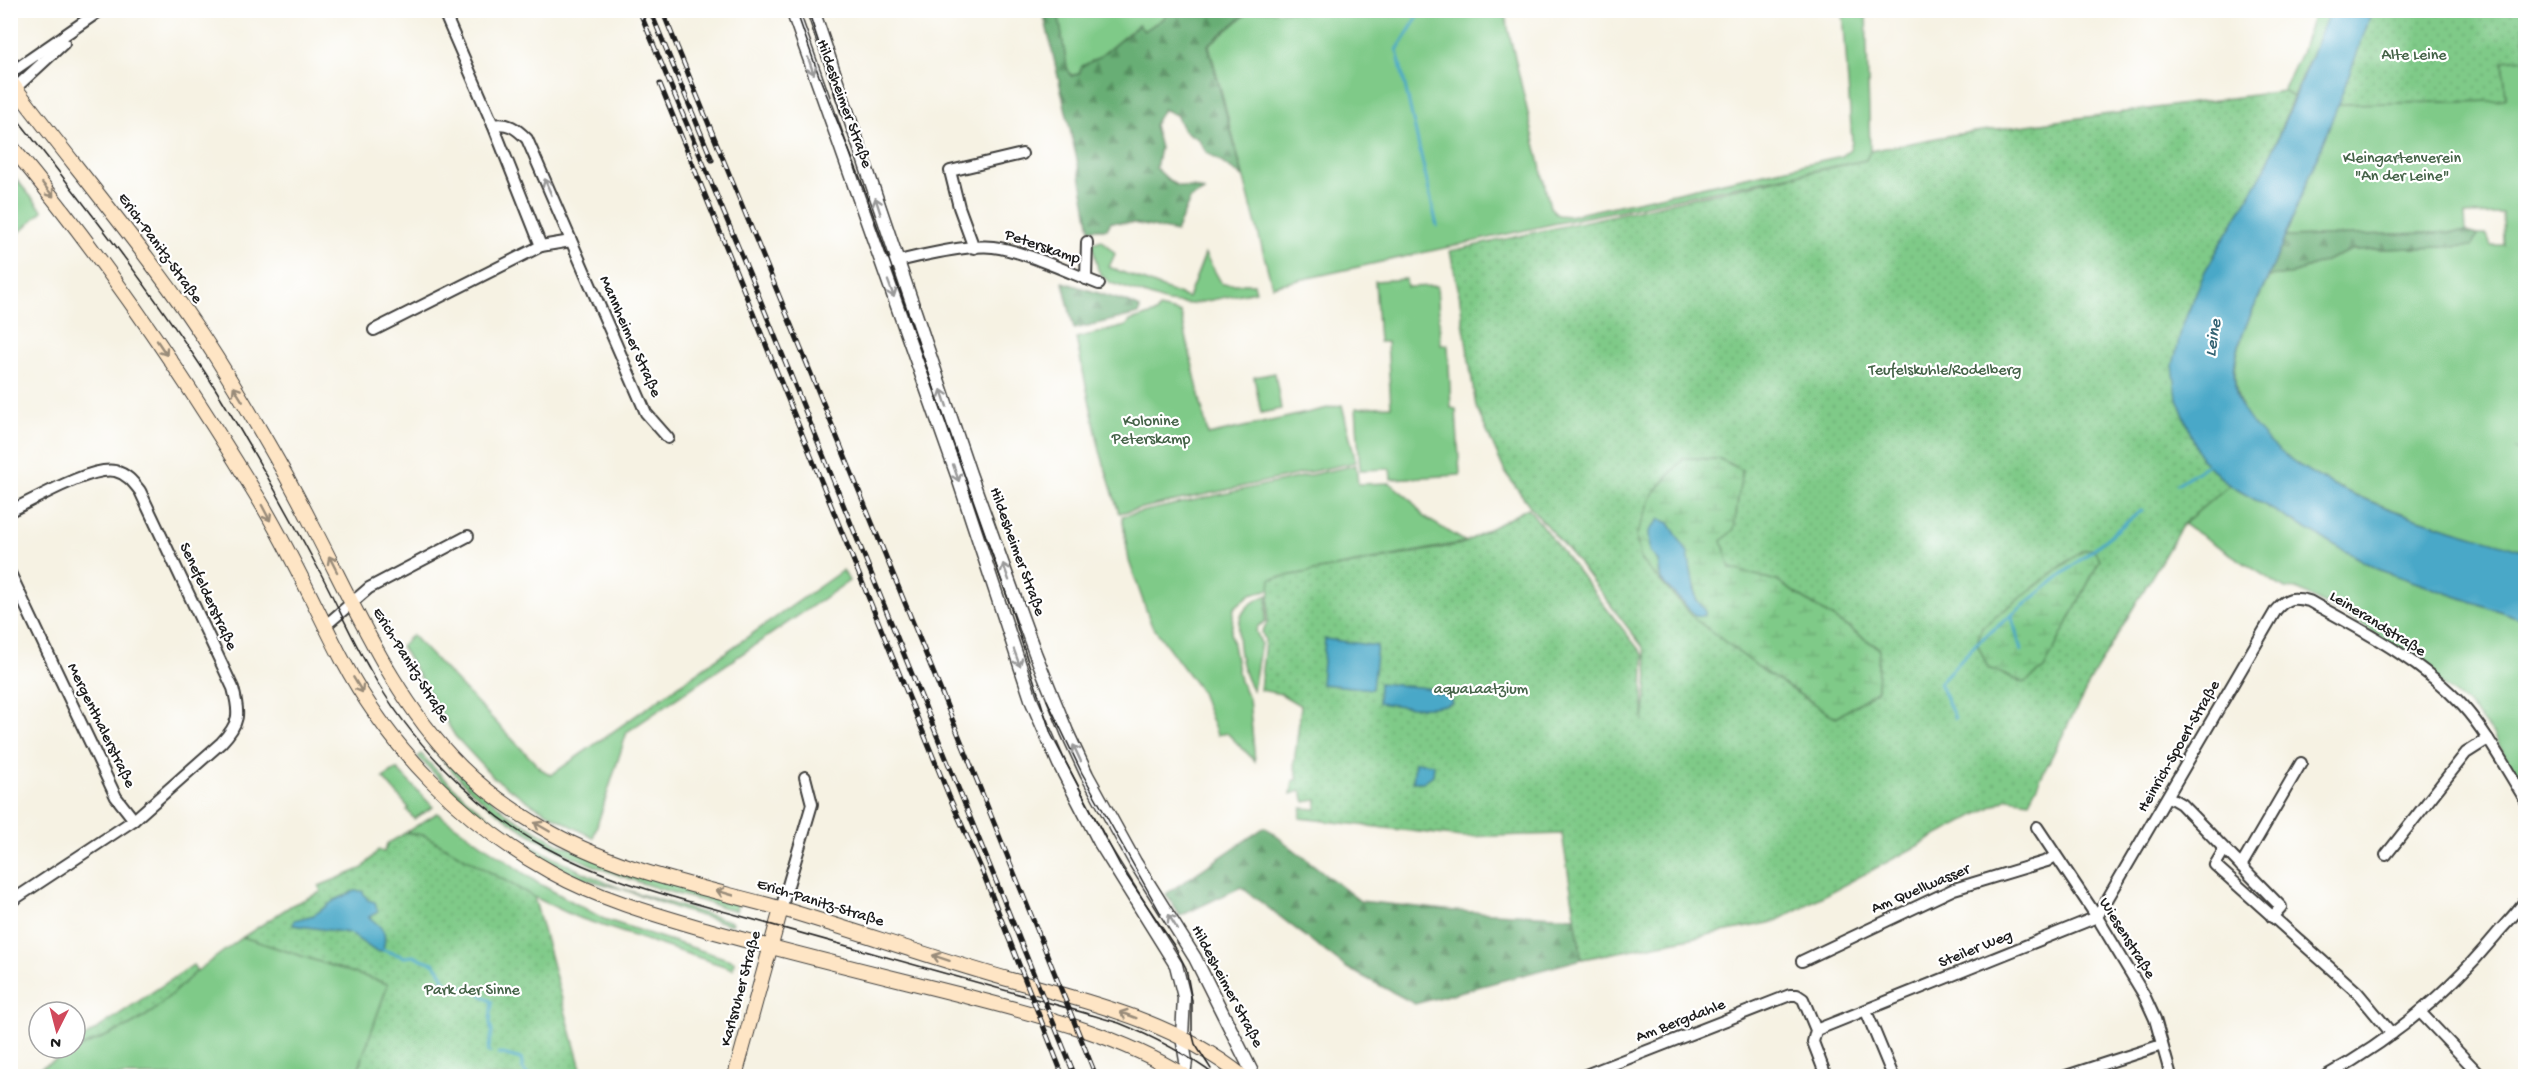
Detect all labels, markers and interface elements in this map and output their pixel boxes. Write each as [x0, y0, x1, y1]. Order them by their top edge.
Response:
street label: Hildesheimer Straße [811, 37, 875, 172]
park label: Alte Leine [2382, 47, 2447, 66]
one-way arrow [807, 56, 818, 75]
park label: Kleingartenverein "An der Leine" [2343, 150, 2461, 187]
one-way arrow [542, 179, 553, 197]
one-way arrow [41, 182, 54, 198]
street label: Erich-Panitz-Straße [113, 190, 206, 309]
one-way arrow [872, 197, 883, 216]
street label: Peterskamp [1001, 226, 1082, 270]
street label: Mannheimer Straße [594, 273, 665, 401]
one-way arrow [886, 279, 897, 298]
water label: Leine [2201, 317, 2227, 358]
one-way arrow [156, 339, 168, 356]
park label: Teufelskuhle/Rodelberg [1868, 362, 2021, 381]
one-way arrow [232, 386, 244, 403]
one-way arrow [937, 390, 948, 408]
park label: Kolonine Peterskamp [1111, 413, 1190, 450]
one-way arrow [951, 463, 962, 482]
street label: Hildesheimer Straße [984, 485, 1048, 620]
one-way arrow [261, 503, 272, 521]
street label: Senefelderstraße [174, 540, 241, 654]
one-way arrow [327, 556, 339, 573]
one-way arrow [999, 563, 1010, 581]
street label: Leinerandstraße [2325, 588, 2429, 663]
street label: Erich-Panitz-Straße [367, 605, 453, 728]
one-way arrow [1012, 648, 1023, 667]
street label: Mergenthalerstraße [62, 661, 139, 792]
one-way arrow [352, 676, 364, 693]
street label: Heinrich-Spoerl-Straße [2134, 677, 2226, 816]
park label: aquaLaatzium [1434, 681, 1529, 700]
one-way arrow [1070, 745, 1082, 763]
one-way arrow [534, 821, 551, 833]
street label: Am Quellwasser [1869, 860, 1974, 919]
street label: Erich-Panitz-Straße [754, 876, 887, 933]
one-way arrow [715, 887, 734, 898]
street label: Wiesenstraße [2094, 895, 2159, 984]
one-way arrow [1166, 914, 1179, 931]
street label: Hildesheimer Straße [1186, 923, 1267, 1052]
street label: Steiler Weg [1936, 927, 2016, 973]
street label: Karlsruher Straße [717, 928, 767, 1049]
one-way arrow [932, 952, 951, 963]
park label: Park der Sinne [423, 982, 521, 1001]
street label: Am Bergdahle [1634, 996, 1729, 1048]
north arrow [27, 1000, 87, 1060]
one-way arrow [1119, 1008, 1137, 1019]
text: N [49, 1031, 62, 1051]

